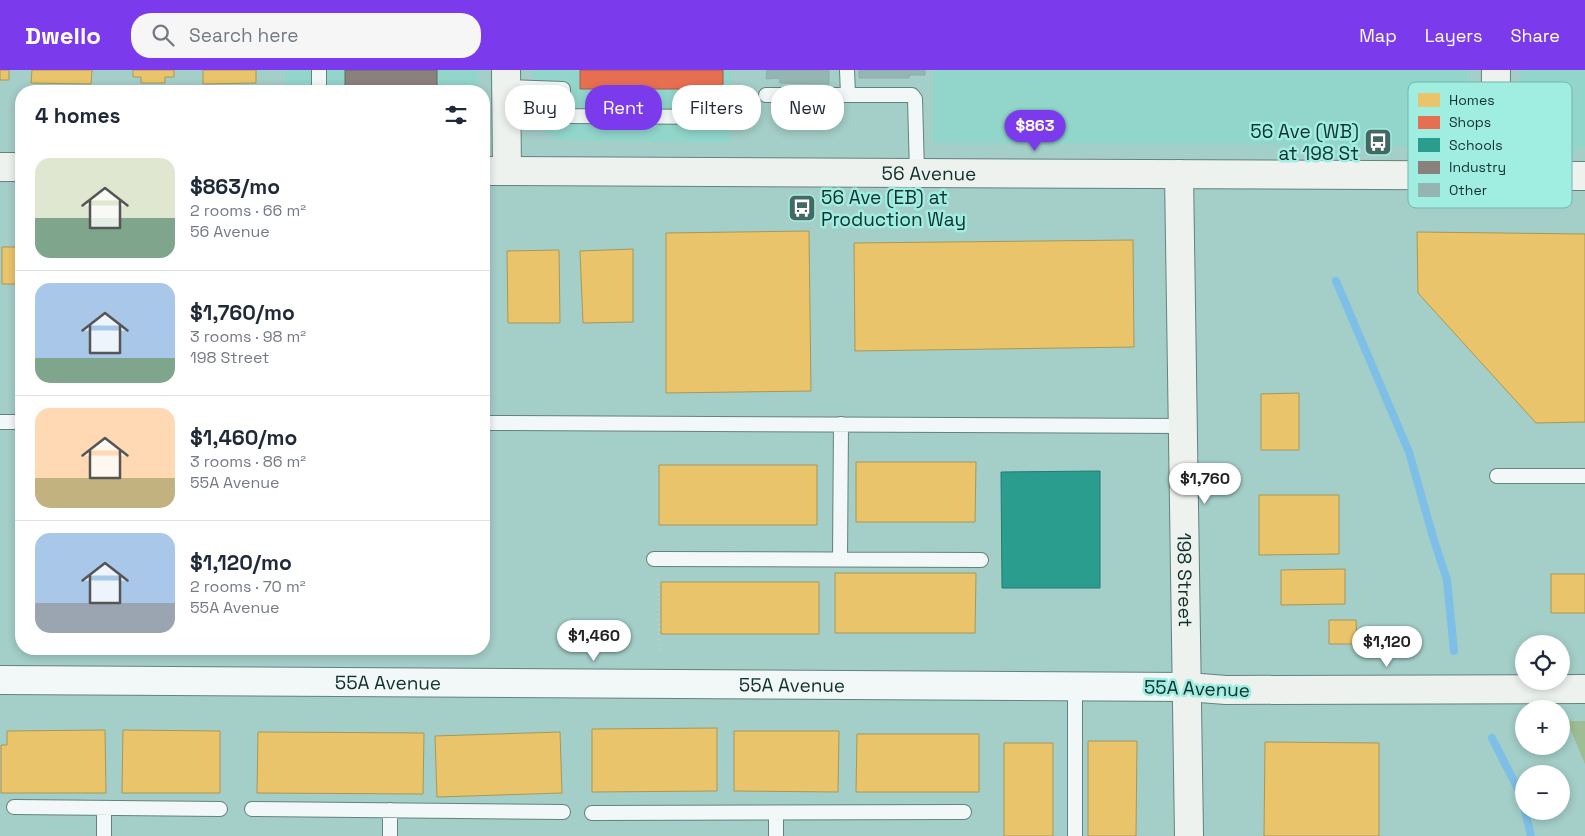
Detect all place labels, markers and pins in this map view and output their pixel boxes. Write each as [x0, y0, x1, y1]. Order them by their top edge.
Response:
pin: $863 [1005, 109, 1065, 152]
place label: 56 Ave (WB) at 198 St [1250, 119, 1359, 166]
bus stop icon: 56 Ave (WB) at 198 St [1363, 127, 1393, 157]
place label: 56 Ave (EB) at Production Way [821, 185, 966, 232]
bus stop icon: 56 Ave (EB) at Production Way [787, 193, 817, 223]
pin: $1,760 [1164, 462, 1246, 505]
pin: $1,460 [553, 620, 635, 662]
pin: $1,120 [1346, 626, 1428, 668]

